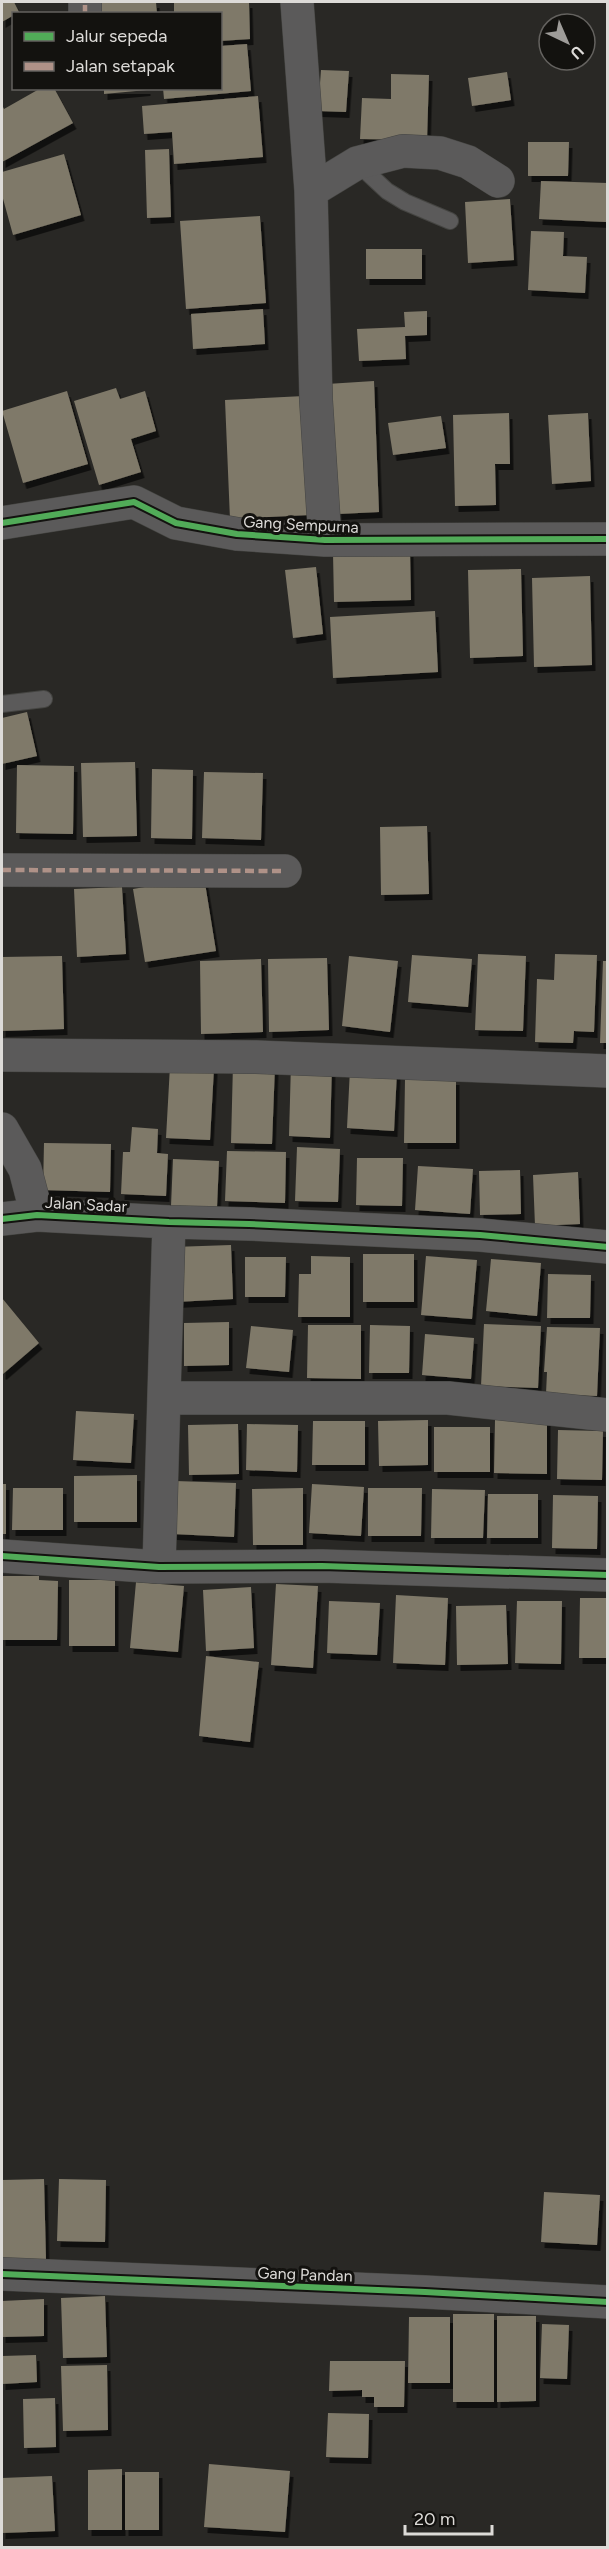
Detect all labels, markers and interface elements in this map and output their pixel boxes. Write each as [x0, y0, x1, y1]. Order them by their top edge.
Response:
legend [12, 12, 222, 90]
north arrow [537, 12, 597, 72]
text: Jalur sepeda [66, 25, 167, 47]
text: U [566, 42, 588, 63]
text: Jalan setapak [66, 55, 175, 77]
street label: Gang Sempurna [243, 512, 359, 537]
street label: Jalan Sadar [45, 1193, 128, 1216]
street label: Gang Pandan [257, 2263, 353, 2286]
scale bar [405, 2498, 492, 2536]
text: 20 m [414, 2508, 455, 2530]

